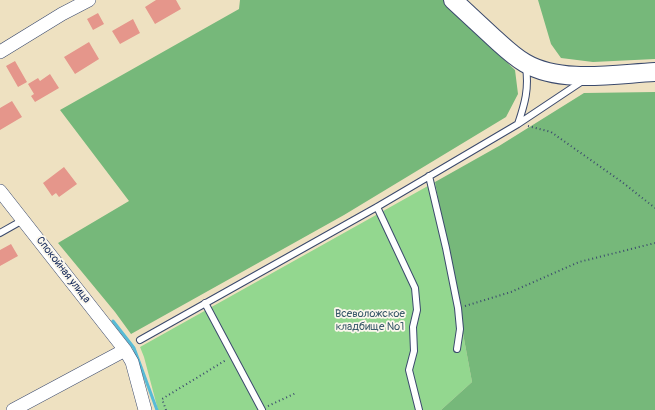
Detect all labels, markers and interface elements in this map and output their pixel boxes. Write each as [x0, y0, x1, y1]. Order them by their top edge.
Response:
street label: Спокойная улица [33, 234, 93, 306]
park label: Всеволожское кладбище №1 [335, 307, 405, 333]

